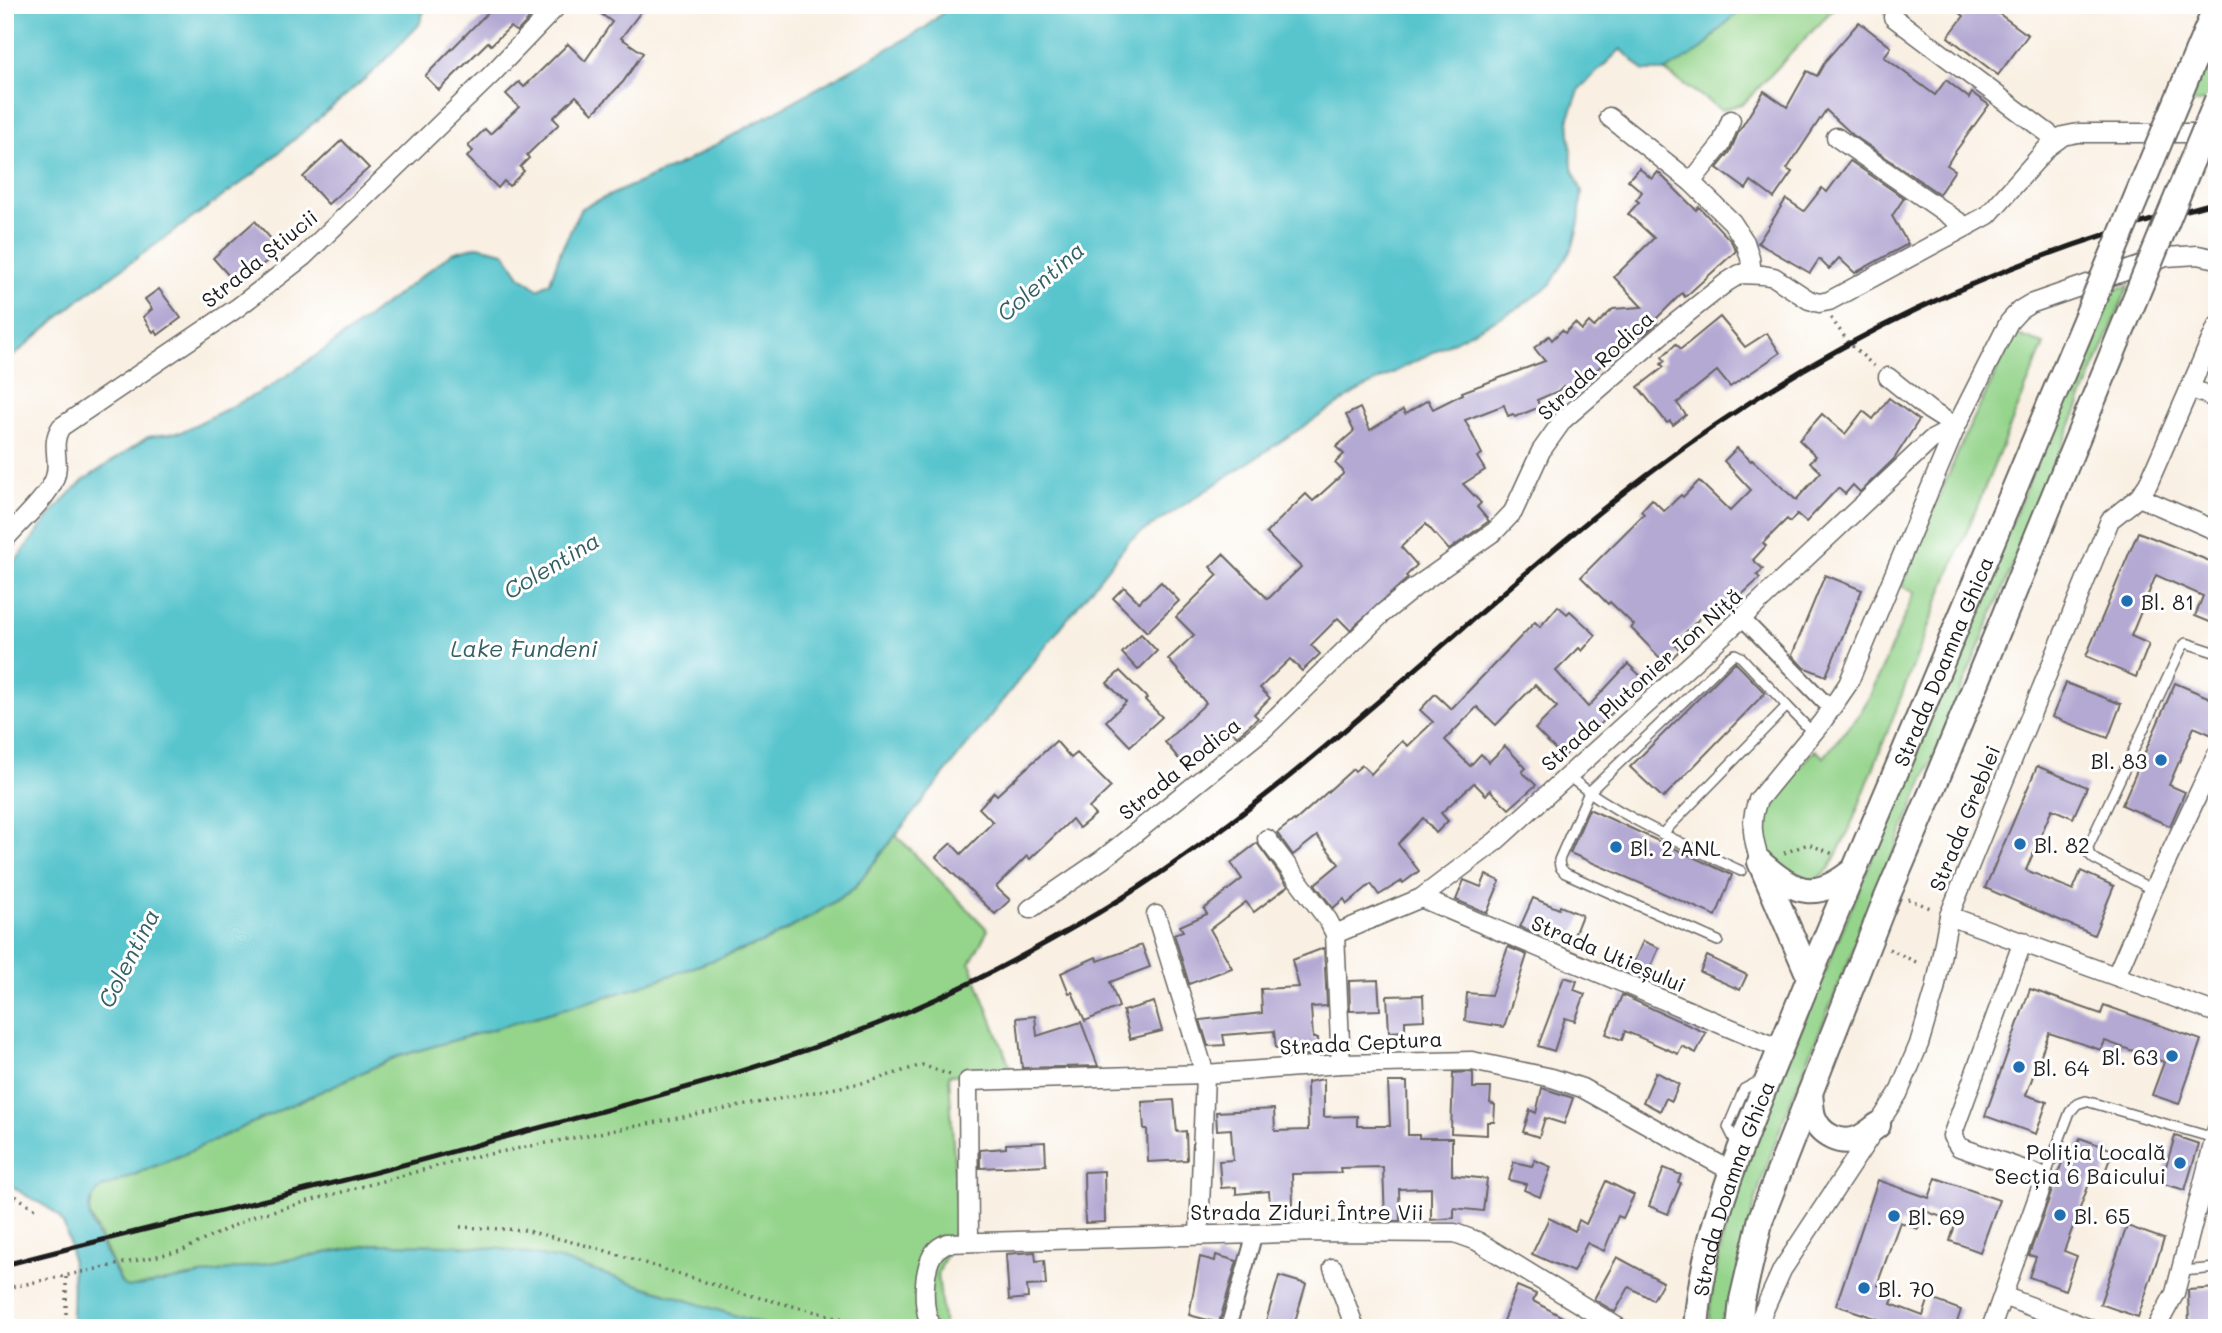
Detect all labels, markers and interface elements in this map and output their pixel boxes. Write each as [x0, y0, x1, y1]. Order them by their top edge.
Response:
street label: Strada Știucii [195, 203, 323, 314]
water label: Colentina [990, 235, 1090, 327]
street label: Strada Rodica [1531, 304, 1659, 426]
water label: Colentina [497, 525, 605, 605]
street label: Strada Doamna Ghica [1886, 552, 1998, 770]
street label: Strada Plutonier Ion Niță [1535, 581, 1748, 777]
place label: Bl. 81 [2141, 588, 2194, 615]
marker: Bl. 81 [2119, 593, 2135, 609]
water label: Lake Fundeni [450, 633, 598, 663]
street label: Strada Rodica [1113, 711, 1245, 825]
street label: Strada Greblei [1922, 741, 2006, 895]
place label: Bl. 83 [2091, 747, 2147, 774]
marker: Bl. 83 [2153, 752, 2169, 768]
place label: Bl. 82 [2034, 831, 2090, 858]
place label: Bl. 2 ANL [1630, 834, 1721, 861]
marker: Bl. 82 [2012, 836, 2028, 852]
marker: Bl. 2 ANL [1608, 839, 1624, 855]
water label: Colentina [90, 904, 166, 1012]
street label: Strada Utieșului [1527, 908, 1690, 999]
street label: Strada Ceptura [1279, 1024, 1443, 1060]
place label: Bl. 63 [2102, 1043, 2158, 1070]
marker: Bl. 63 [2164, 1048, 2180, 1064]
place label: Bl. 64 [2033, 1054, 2090, 1081]
marker: Bl. 64 [2011, 1059, 2027, 1075]
street label: Strada Doamna Ghica [1686, 1076, 1779, 1298]
place label: Poliția Locală Secția 6 Baicului [1994, 1138, 2166, 1190]
marker: Poliția Locală Secția 6 Baicului [2172, 1155, 2188, 1171]
street label: Strada Ziduri Între Vii [1190, 1198, 1424, 1225]
place label: Bl. 65 [2074, 1202, 2130, 1229]
place label: Bl. 69 [1908, 1203, 1964, 1230]
marker: Bl. 65 [2052, 1207, 2068, 1223]
marker: Bl. 69 [1886, 1208, 1902, 1224]
place label: Bl. 70 [1878, 1275, 1934, 1302]
marker: Bl. 70 [1856, 1280, 1872, 1296]

